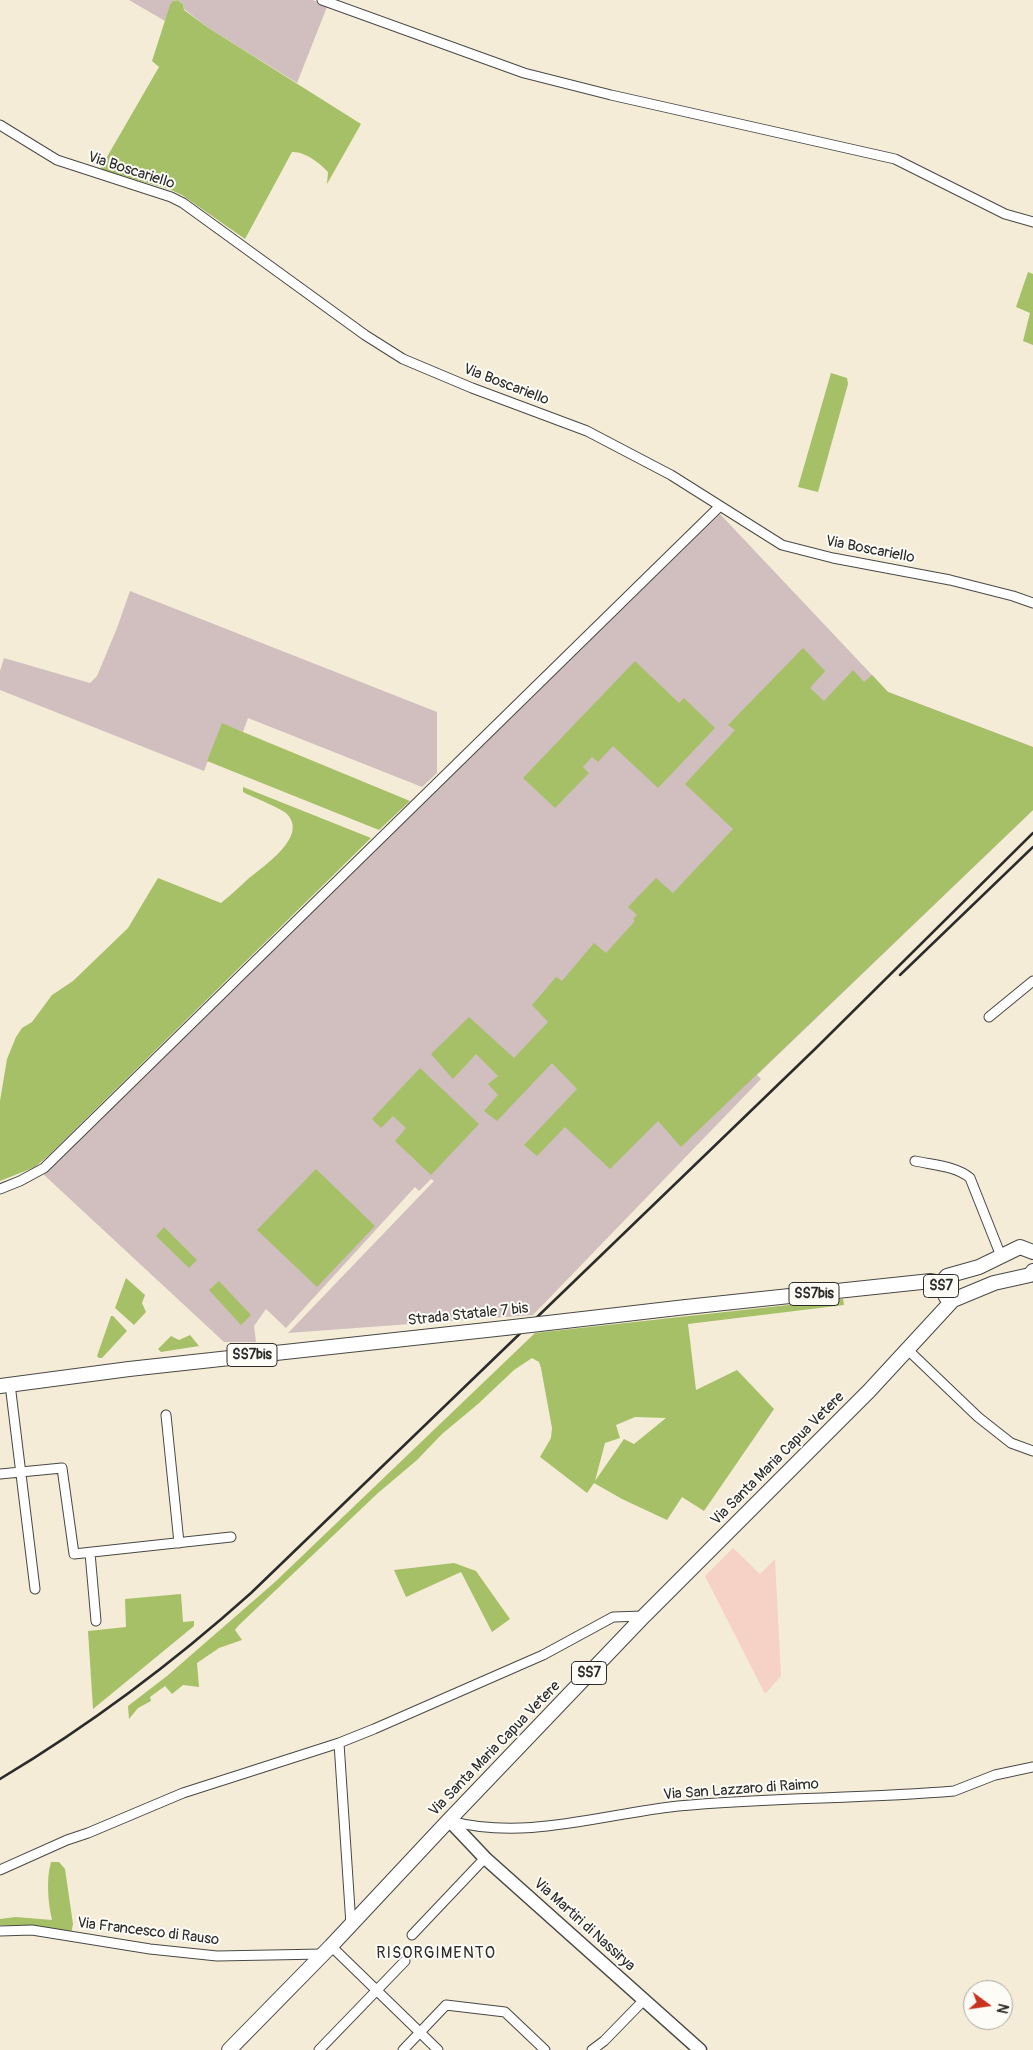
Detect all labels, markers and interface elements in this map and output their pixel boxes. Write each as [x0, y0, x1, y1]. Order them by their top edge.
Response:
street label: Via Boscariello [85, 148, 177, 194]
street label: Via Boscariello [461, 360, 551, 410]
street label: Via Boscariello [824, 533, 916, 567]
road number: SS7 [924, 1274, 958, 1298]
road number: SS7bis [789, 1282, 839, 1306]
street label: Strada Statale 7 bis [407, 1300, 529, 1330]
road number: SS7bis [227, 1344, 277, 1366]
street label: Via Santa Maria Capua Vetere [708, 1389, 848, 1529]
road number: SS7 [572, 1662, 606, 1685]
street label: Via Santa Maria Capua Vetere [426, 1678, 564, 1820]
street label: Via San Lazzaro di Raimo [663, 1776, 819, 1804]
street label: Via Martiri di Nassirya [530, 1875, 638, 1975]
street label: Via Francesco di Rauso [76, 1914, 220, 1950]
district label: RISORGIMENTO [375, 1944, 497, 1964]
north arrow [963, 1980, 1013, 2030]
text: N [993, 2002, 1011, 2015]

